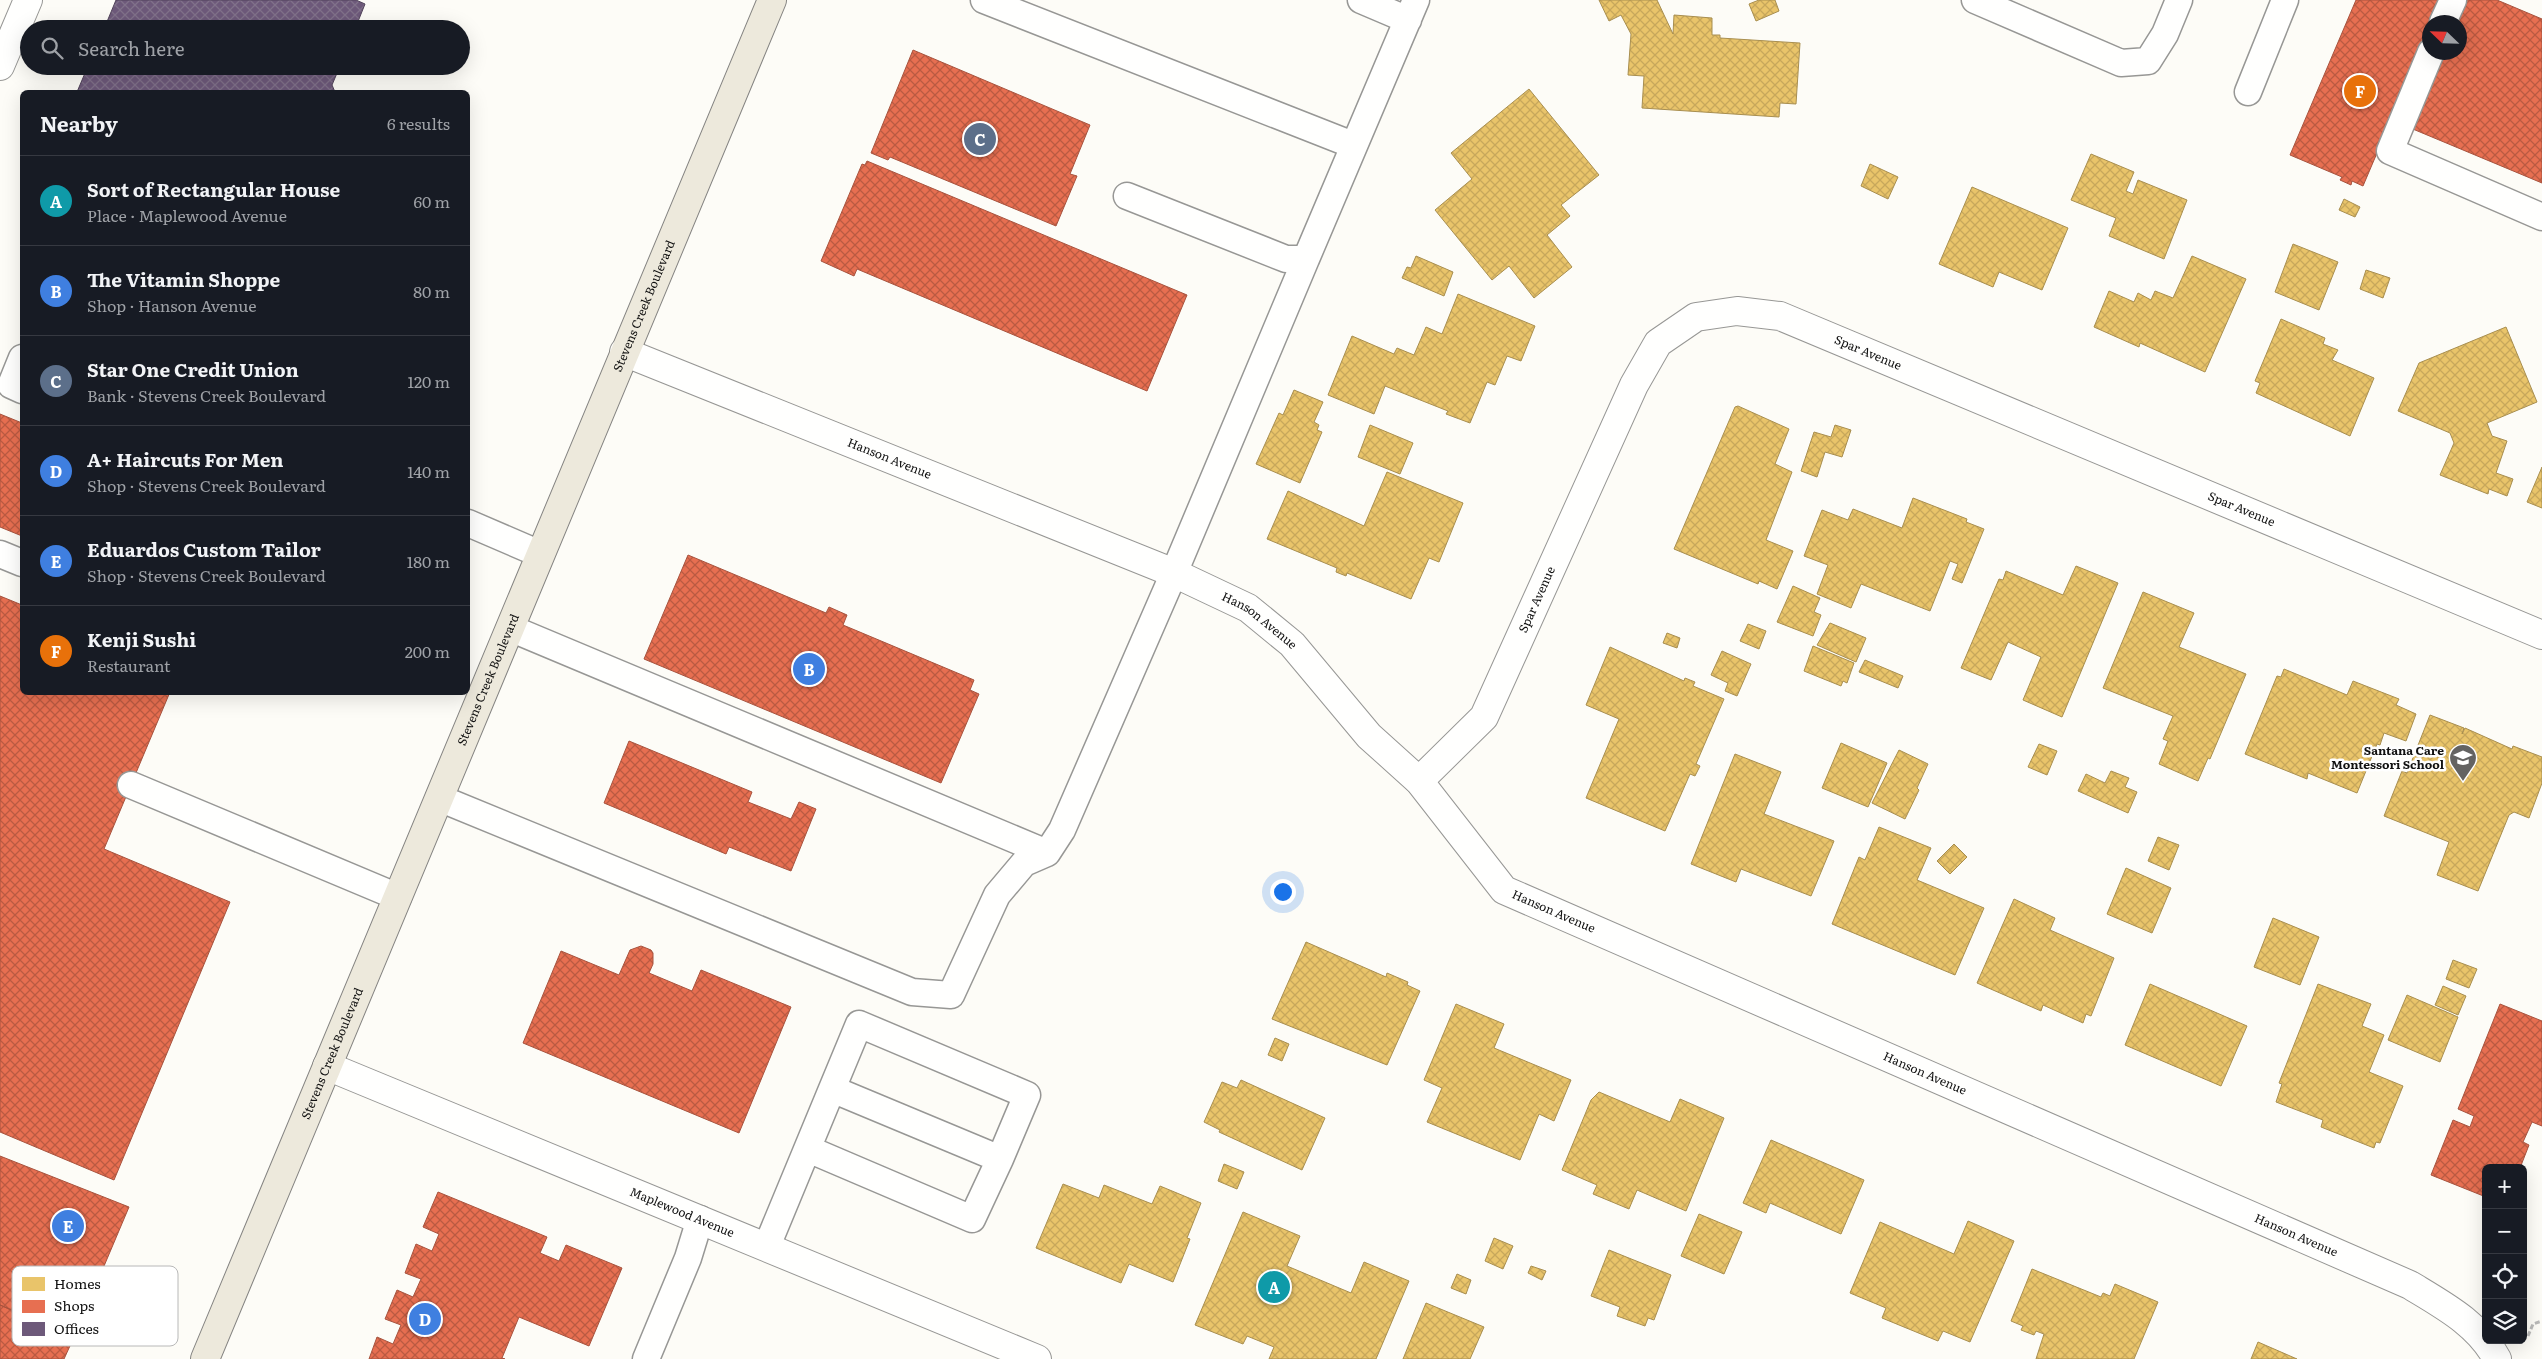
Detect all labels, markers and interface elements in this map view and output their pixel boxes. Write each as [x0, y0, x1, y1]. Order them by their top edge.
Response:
north arrow [2422, 15, 2467, 60]
search box [20, 20, 470, 75]
icon: search [38, 34, 66, 62]
text: Search here [78, 34, 185, 62]
pin: F [2344, 72, 2376, 110]
text: Nearby [40, 107, 118, 138]
text: 6 results [387, 111, 450, 135]
pin: C [964, 120, 996, 158]
text: Sort of Rectangular House [87, 175, 340, 203]
text: A [50, 189, 62, 213]
text: 60 m [413, 189, 450, 213]
text: Place · Maplewood Avenue [87, 203, 287, 227]
street label: Stevens Creek Boulevard [608, 236, 679, 374]
text: The Vitamin Shoppe [87, 265, 280, 293]
text: B [50, 279, 62, 303]
text: 80 m [413, 279, 450, 303]
text: Shop · Hanson Avenue [87, 293, 257, 317]
street label: Spar Avenue [1832, 330, 1905, 374]
text: Star One Credit Union [87, 355, 299, 383]
text: C [50, 369, 62, 393]
text: 120 m [407, 369, 450, 393]
text: Bank · Stevens Creek Boulevard [87, 383, 326, 407]
street label: Hanson Avenue [845, 433, 934, 483]
text: A+ Haircuts For Men [87, 445, 284, 473]
text: D [50, 459, 62, 483]
text: 140 m [407, 459, 450, 483]
text: Shop · Stevens Creek Boulevard [87, 473, 326, 497]
street label: Spar Avenue [2206, 486, 2278, 530]
text: Eduardos Custom Tailor [87, 535, 321, 563]
text: E [51, 549, 61, 573]
text: 180 m [407, 549, 450, 573]
text: Shop · Stevens Creek Boulevard [87, 563, 326, 587]
street label: Spar Avenue [1513, 563, 1559, 635]
street label: Hanson Avenue [1219, 587, 1302, 652]
street label: Stevens Creek Boulevard [452, 610, 523, 748]
text: Kenji Sushi [87, 625, 196, 653]
text: F [51, 639, 61, 663]
text: 200 m [405, 639, 450, 663]
pin: B [793, 650, 825, 688]
text: Restaurant [87, 653, 171, 677]
place label: Santana Care Montessori School [2331, 741, 2445, 773]
school or university icon: Santana Care Montessori School [2448, 743, 2478, 782]
your location [1270, 879, 1296, 905]
street label: Hanson Avenue [1510, 885, 1598, 937]
street label: Stevens Creek Boulevard [296, 984, 367, 1122]
street label: Hanson Avenue [1881, 1046, 1970, 1099]
map controls [2482, 1164, 2527, 1344]
button: + [2482, 1164, 2527, 1209]
street label: Maplewood Avenue [627, 1182, 737, 1241]
pin: E [52, 1207, 84, 1245]
street label: Hanson Avenue [2252, 1208, 2341, 1260]
button: − [2482, 1209, 2527, 1254]
button: locate [2482, 1254, 2527, 1299]
legend [12, 1266, 178, 1346]
pin: A [1258, 1268, 1290, 1306]
text: Homes [54, 1273, 101, 1293]
text: Shops [54, 1295, 94, 1315]
button: layers [2482, 1299, 2527, 1344]
pin: D [409, 1300, 441, 1338]
text: Offices [54, 1318, 99, 1338]

